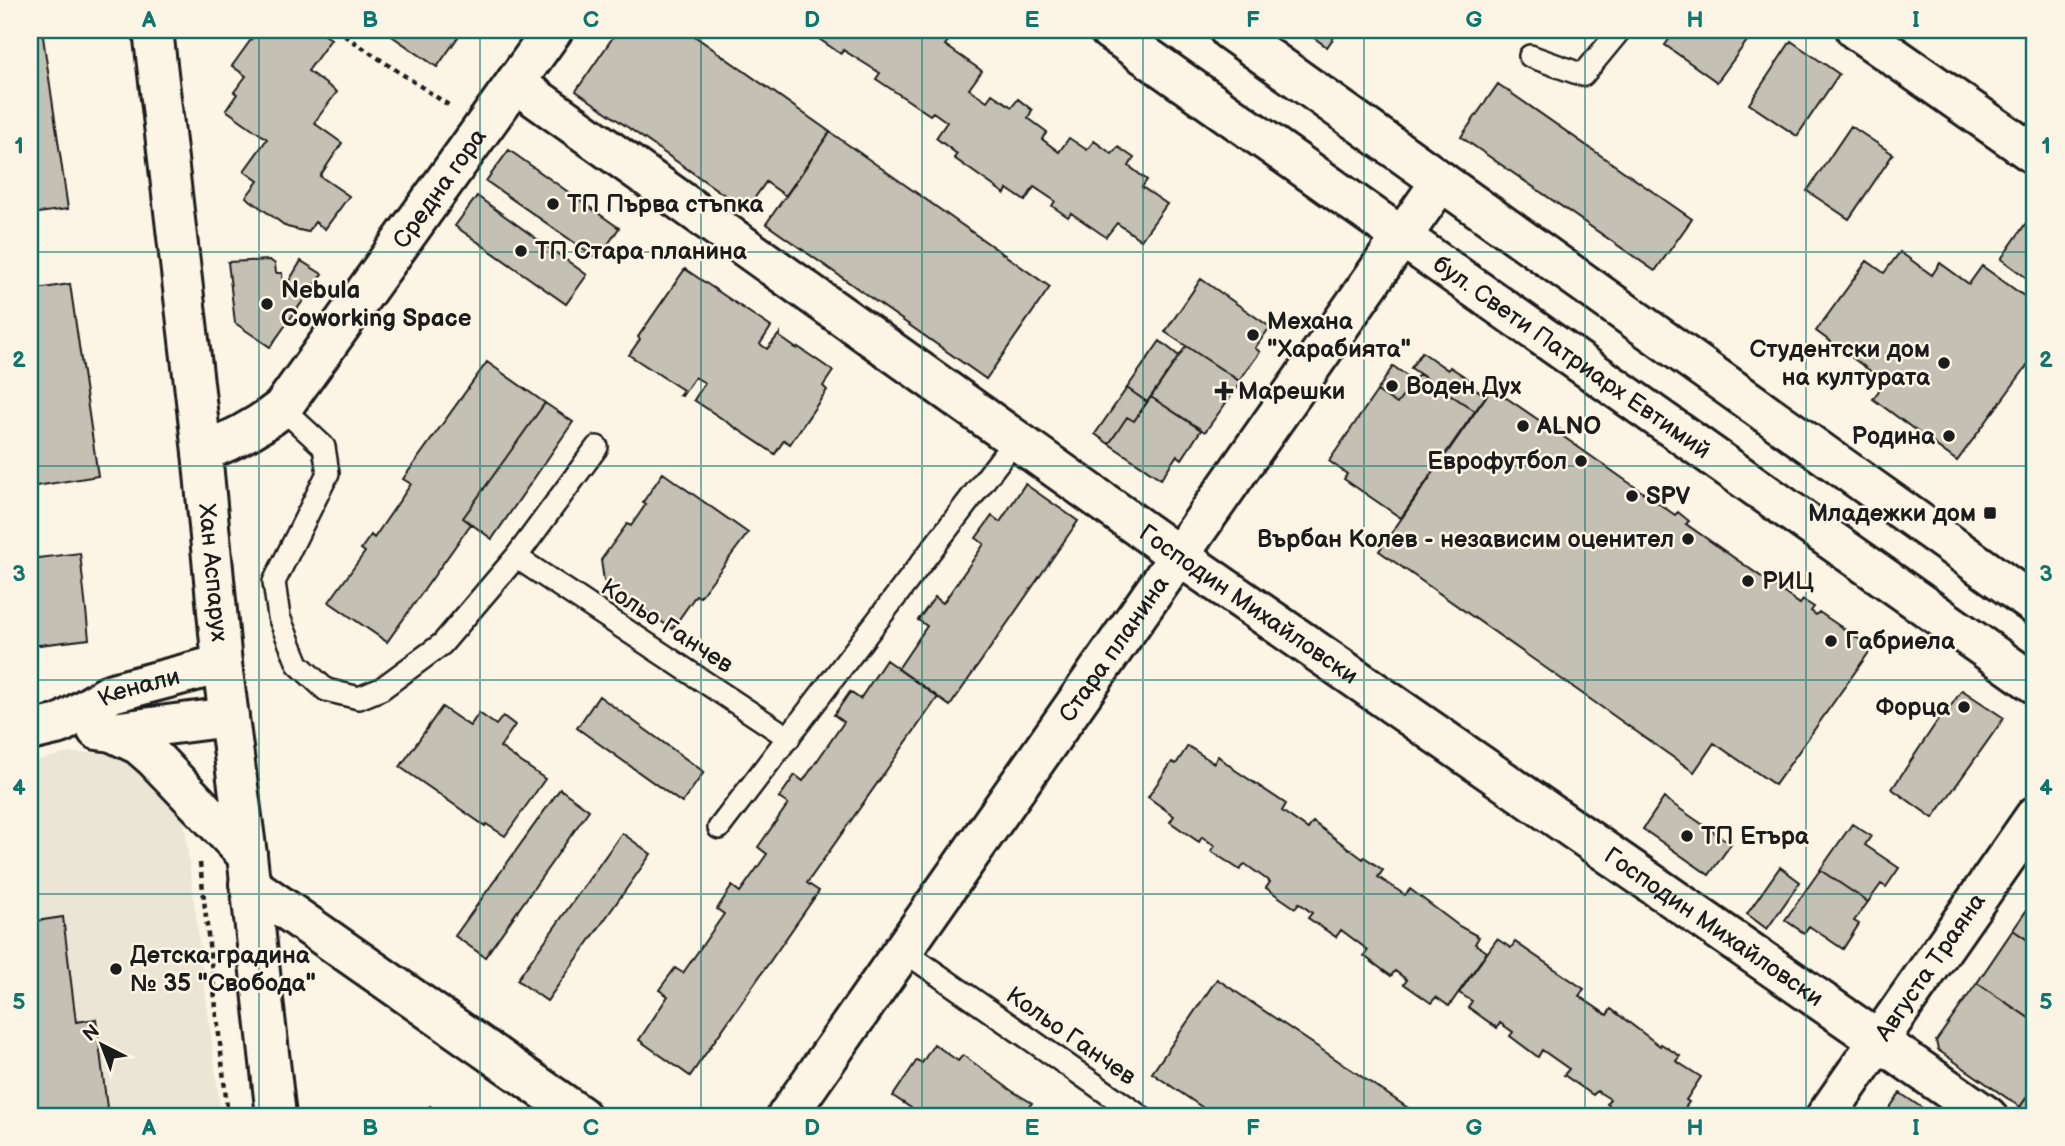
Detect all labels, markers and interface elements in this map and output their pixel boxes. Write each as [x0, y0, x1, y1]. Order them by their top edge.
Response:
text: A [141, 6, 157, 34]
text: B [362, 6, 378, 34]
text: C [583, 6, 599, 34]
text: D [804, 6, 820, 34]
text: E [1025, 6, 1040, 34]
text: F [1246, 6, 1260, 34]
text: G [1466, 6, 1483, 34]
text: H [1686, 6, 1704, 34]
text: I [1912, 6, 1920, 34]
street label: Средна гора [387, 123, 492, 254]
text: 1 [14, 132, 24, 160]
text: 1 [2041, 132, 2051, 160]
place label: ТП Първа стъпка [567, 190, 765, 219]
marker: ТП Първа стъпка [545, 196, 561, 212]
place label: ТП Стара планина [535, 237, 748, 266]
marker: ТП Стара планина [513, 243, 529, 259]
street label: бул. Свети Патриарх Евтимий [1428, 249, 1717, 465]
place label: Nebula Coworking Space [281, 276, 472, 333]
marker: Nebula Coworking Space [259, 296, 275, 312]
place label: Механа "Харабията" [1267, 307, 1411, 364]
marker: Механа "Харабията" [1245, 327, 1261, 343]
place label: Студентски дом на културата [1750, 335, 1931, 392]
text: 2 [12, 346, 26, 374]
text: 2 [2039, 346, 2053, 374]
marker: Студентски дом на културата [1936, 355, 1952, 371]
place label: Воден Дух [1406, 372, 1521, 401]
place label: Марешки [1238, 377, 1345, 406]
marker: Воден Дух [1384, 378, 1400, 394]
marker: Марешки [1216, 383, 1232, 399]
place label: ALNO [1536, 412, 1601, 441]
marker: ALNO [1515, 418, 1531, 434]
place label: Родина [1852, 422, 1936, 451]
marker: Родина [1941, 428, 1957, 444]
place label: Еврофутбол [1427, 447, 1567, 476]
marker: Еврофутбол [1573, 453, 1589, 469]
place label: SPV [1646, 482, 1691, 511]
marker: SPV [1624, 488, 1640, 504]
place label: Младежки дом [1808, 499, 1976, 528]
street label: Хан Аспарух [192, 502, 234, 643]
marker: Младежки дом [1982, 505, 1998, 521]
street label: Господин Михайловски [1134, 518, 1364, 690]
place label: Върбан Колев - независим оценител [1257, 525, 1674, 554]
marker: Върбан Колев - независим оценител [1680, 531, 1696, 547]
text: 3 [12, 560, 26, 588]
text: 3 [2039, 560, 2053, 588]
place label: РИЦ [1762, 567, 1814, 596]
street label: Стара планина [1053, 570, 1175, 728]
street label: Кольо Ганчев [596, 573, 739, 680]
marker: РИЦ [1740, 573, 1756, 589]
place label: Габриела [1845, 627, 1956, 656]
marker: Габриела [1823, 633, 1839, 649]
street label: Кенали [92, 661, 183, 713]
place label: Форца [1876, 693, 1951, 722]
marker: Форца [1956, 699, 1972, 715]
text: 4 [12, 774, 26, 802]
text: 4 [2039, 774, 2053, 802]
place label: ТП Етъра [1701, 822, 1810, 851]
marker: ТП Етъра [1679, 828, 1695, 844]
street label: Господин Михайловски [1599, 841, 1829, 1013]
street label: Августа Траяна [1868, 887, 1992, 1047]
place label: Детска градина № 35 "Свобода" [130, 941, 316, 998]
marker: Детска градина № 35 "Свобода" [108, 961, 124, 977]
street label: Кольо Ганчев [1001, 981, 1142, 1092]
text: 5 [12, 988, 26, 1016]
text: 5 [2039, 988, 2053, 1016]
north arrow [66, 1010, 136, 1080]
text: N [79, 1020, 105, 1047]
text: A [141, 1114, 157, 1142]
text: B [362, 1114, 378, 1142]
text: C [583, 1114, 599, 1142]
text: D [804, 1114, 820, 1142]
text: E [1025, 1114, 1040, 1142]
text: F [1246, 1114, 1260, 1142]
text: G [1466, 1114, 1483, 1142]
text: H [1686, 1114, 1704, 1142]
text: I [1912, 1114, 1920, 1142]

